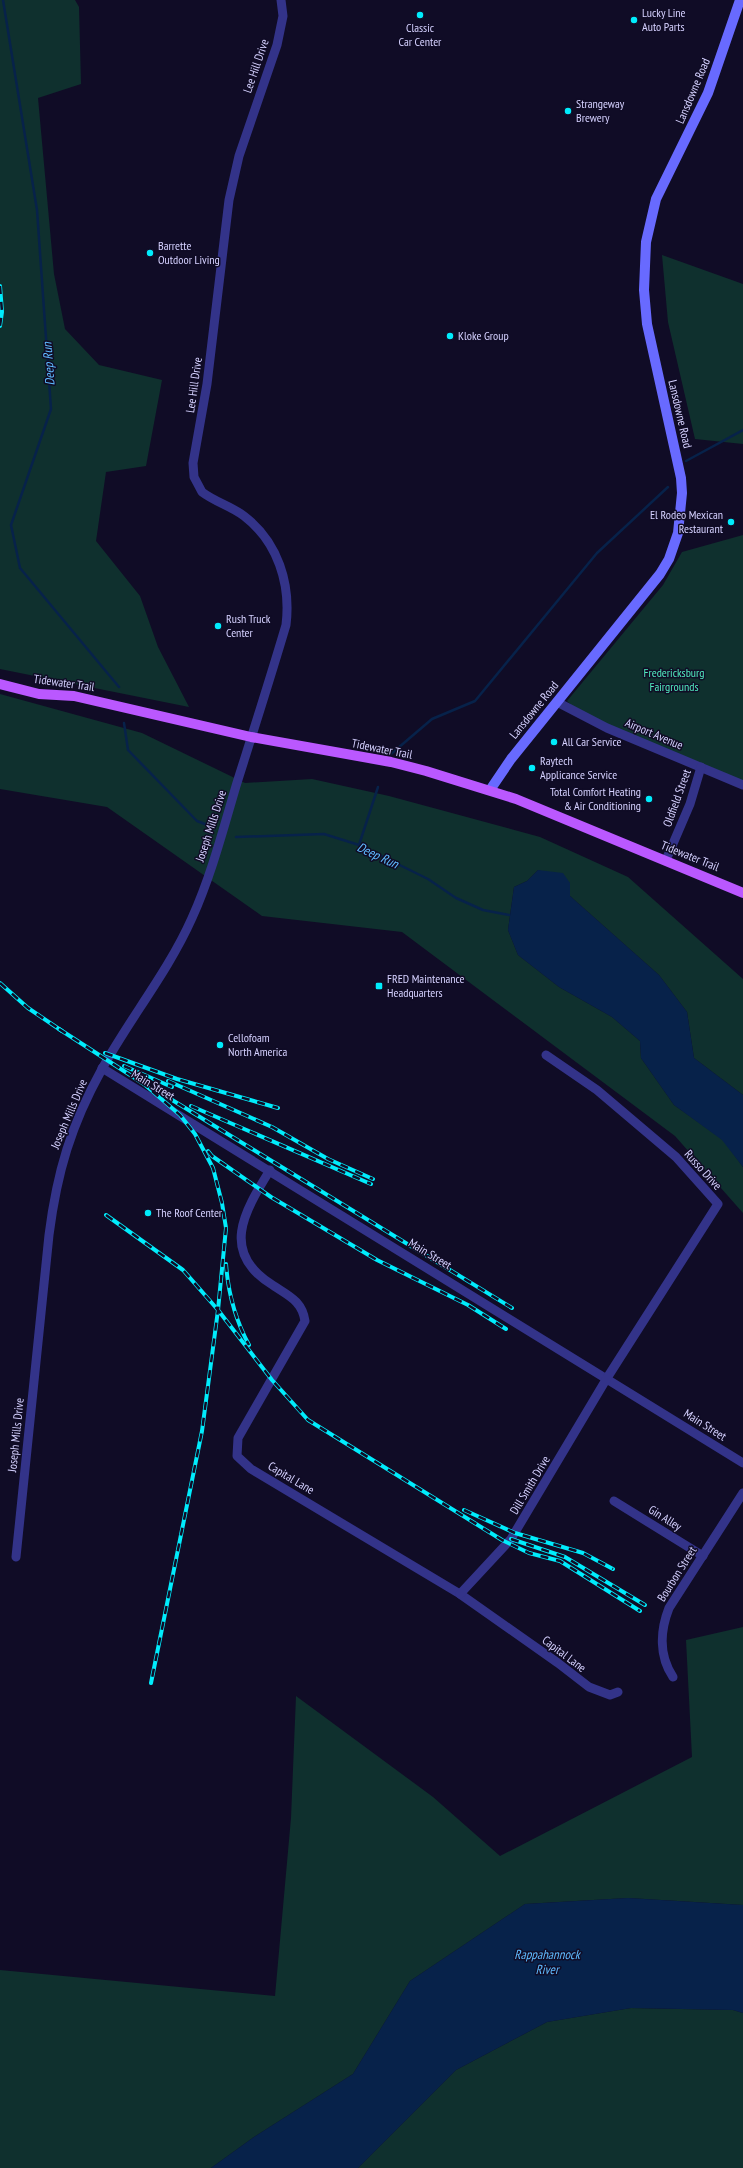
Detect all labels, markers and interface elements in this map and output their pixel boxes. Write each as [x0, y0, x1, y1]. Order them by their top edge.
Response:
place label: Lucky Line Auto Parts [642, 5, 686, 34]
marker: Classic Car Center [415, 10, 425, 20]
marker: Lucky Line Auto Parts [629, 15, 639, 25]
place label: Classic Car Center [399, 20, 442, 49]
street label: Lee Hill Drive [239, 37, 272, 95]
street label: Lansdowne Road [672, 56, 713, 126]
place label: Strangeway Brewery [576, 96, 625, 125]
marker: Strangeway Brewery [563, 106, 573, 116]
place label: Barrette Outdoor Living [158, 238, 220, 267]
marker: Barrette Outdoor Living [145, 248, 155, 258]
place label: Kloke Group [458, 328, 509, 343]
marker: Kloke Group [445, 331, 455, 341]
water label: Deep Run [38, 340, 58, 386]
street label: Lee Hill Drive [182, 356, 205, 414]
street label: Lansdowne Road [665, 378, 696, 449]
place label: El Rodeo Mexican Restaurant [650, 507, 724, 536]
marker: El Rodeo Mexican Restaurant [726, 517, 736, 527]
place label: Rush Truck Center [226, 611, 271, 640]
marker: Rush Truck Center [213, 621, 223, 631]
park label: Fredericksburg Fairgrounds [643, 665, 705, 694]
street label: Tidewater Trail [33, 671, 96, 694]
street label: Lansdowne Road [506, 678, 561, 741]
street label: Airport Avenue [623, 715, 685, 752]
place label: All Car Service [562, 734, 621, 749]
street label: Tidewater Trail [351, 735, 414, 762]
marker: All Car Service [549, 737, 559, 747]
place label: Raytech Applicance Service [540, 753, 617, 782]
marker: Raytech Applicance Service [527, 763, 537, 773]
street label: Oldfield Street [659, 766, 694, 829]
place label: Total Comfort Heating & Air Conditioning [550, 784, 641, 813]
street label: Joseph Mills Drive [192, 788, 229, 864]
marker: Total Comfort Heating & Air Conditioning [644, 794, 654, 804]
street label: Tidewater Trail [659, 837, 722, 874]
water label: Deep Run [354, 839, 402, 873]
place label: FRED Maintenance Headquarters [387, 971, 465, 1000]
marker: FRED Maintenance Headquarters [374, 981, 384, 991]
place label: Cellofoam North America [228, 1030, 288, 1059]
marker: Cellofoam North America [215, 1040, 225, 1050]
street label: Main Street [129, 1066, 178, 1104]
street label: Joseph Mills Drive [47, 1077, 90, 1152]
street label: Russo Drive [682, 1147, 725, 1193]
place label: The Roof Center [156, 1205, 223, 1220]
marker: The Roof Center [143, 1208, 153, 1218]
street label: Main Street [406, 1235, 455, 1273]
street label: Joseph Mills Drive [4, 1397, 27, 1474]
street label: Main Street [681, 1406, 730, 1444]
street label: Dill Smith Drive [506, 1453, 553, 1517]
street label: Capital Lane [265, 1458, 317, 1497]
street label: Gin Alley [646, 1502, 685, 1534]
street label: Bourbon Street [654, 1543, 700, 1604]
street label: Capital Lane [539, 1632, 589, 1675]
water label: Rappahannock River [514, 1946, 582, 1978]

